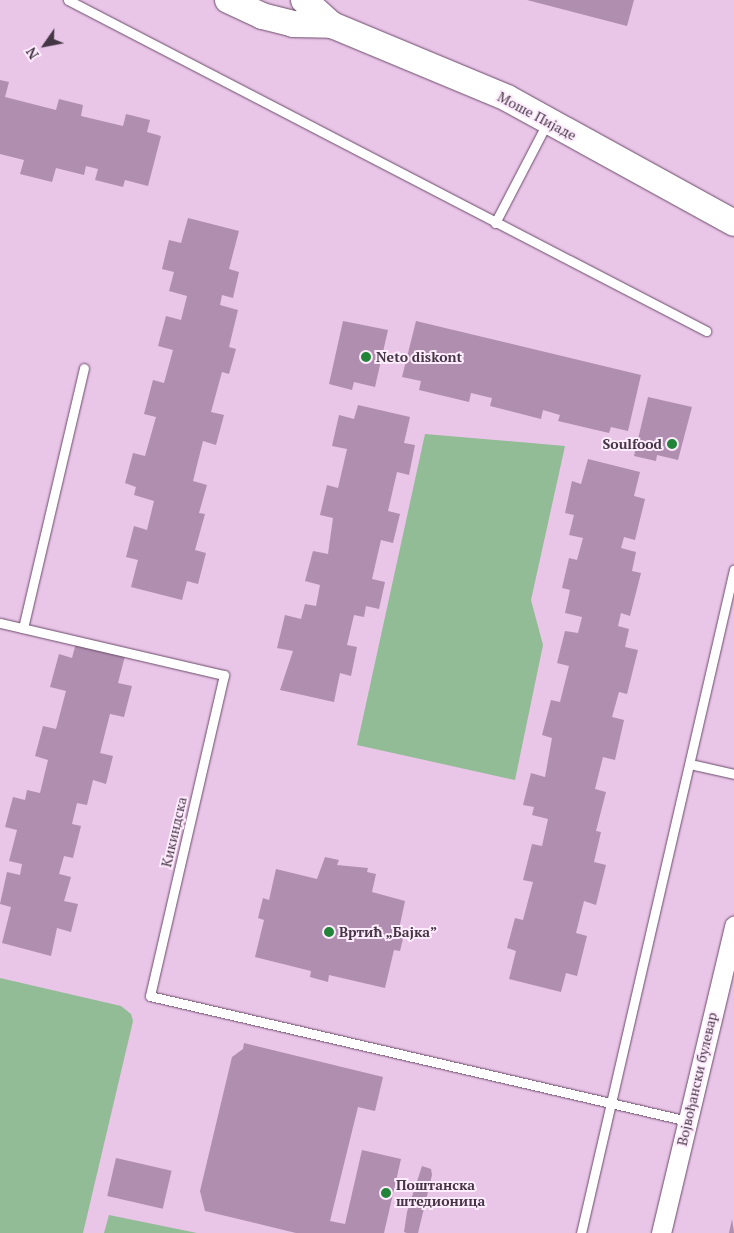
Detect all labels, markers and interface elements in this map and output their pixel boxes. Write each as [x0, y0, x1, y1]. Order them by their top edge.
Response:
north arrow [20, 20, 70, 70]
text: N [21, 44, 43, 63]
street label: Моше Пијаде [495, 88, 579, 144]
place label: Neto diskont [376, 349, 462, 365]
marker: Neto diskont [360, 351, 372, 363]
place label: Soulfood [603, 436, 662, 452]
marker: Soulfood [666, 438, 678, 450]
street label: Кикиндска [158, 795, 190, 869]
place label: Вртић „Бајка” [339, 924, 438, 940]
marker: Вртић „Бајка” [323, 926, 335, 938]
street label: Војвођански булевар [673, 1011, 721, 1147]
place label: Поштанска штедионица [396, 1177, 485, 1210]
marker: Поштанска штедионица [380, 1187, 392, 1199]

